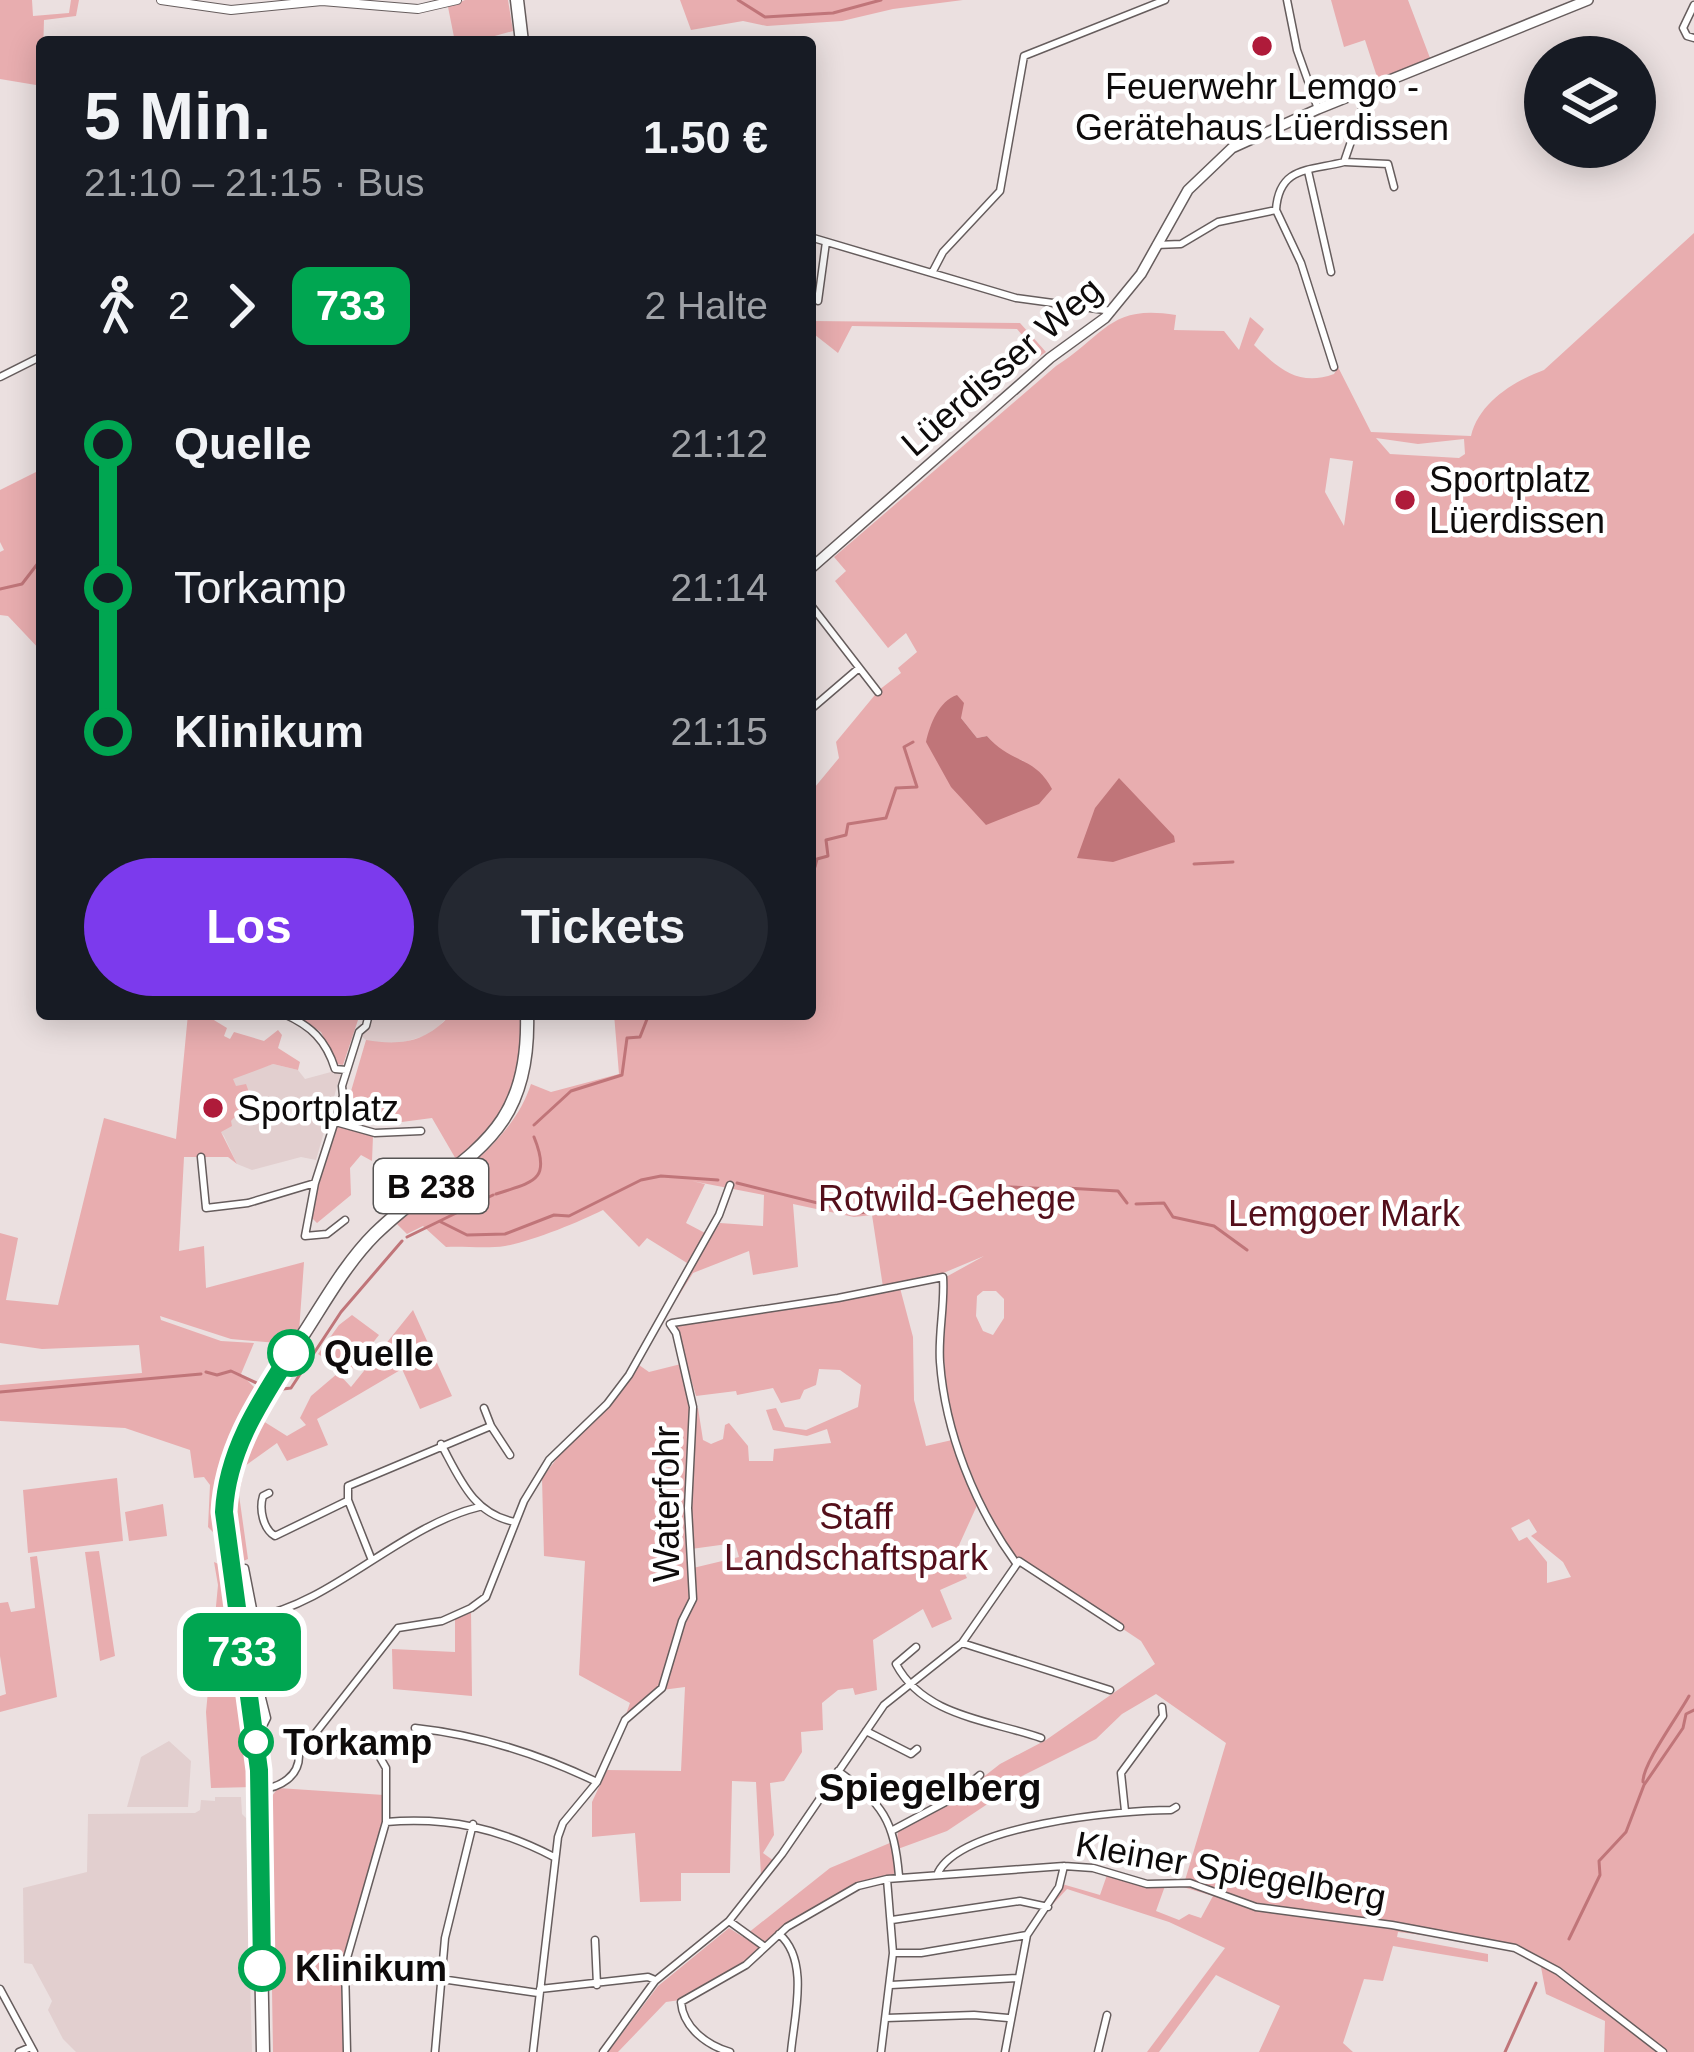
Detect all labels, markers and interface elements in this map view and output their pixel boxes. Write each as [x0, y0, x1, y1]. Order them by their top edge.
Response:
marker: Feuerwehr Lemgo - Gerätehaus Lüerdissen [1249, 33, 1275, 59]
map controls [1524, 36, 1656, 168]
button: layers [1524, 36, 1656, 168]
place label: Feuerwehr Lemgo - Gerätehaus Lüerdissen [1075, 66, 1449, 148]
text: 5 Min. [84, 79, 271, 153]
text: 1.50 € [643, 112, 768, 163]
text: 21:10 – 21:15 · Bus [84, 161, 424, 204]
street label: Lüerdisser Weg [893, 268, 1110, 464]
icon: walk [84, 273, 150, 339]
icon: forward [208, 273, 274, 339]
text: 733 [316, 282, 386, 329]
text: 2 [168, 284, 190, 327]
text: 2 Halte [644, 284, 768, 327]
text: Quelle [174, 418, 312, 469]
text: 21:12 [670, 422, 768, 465]
place label: Sportplatz Lüerdissen [1429, 459, 1605, 541]
marker: Sportplatz Lüerdissen [1392, 487, 1418, 513]
text: Torkamp [174, 562, 347, 613]
text: 21:14 [670, 566, 768, 609]
text: Klinikum [174, 706, 364, 757]
text: 21:15 [670, 710, 768, 753]
button: Los [84, 858, 414, 996]
button: Tickets [438, 858, 768, 996]
place label: Sportplatz [237, 1088, 399, 1129]
marker: Sportplatz [200, 1095, 226, 1121]
road number: B 238 [374, 1159, 488, 1213]
park label: Rotwild-Gehege [818, 1178, 1076, 1219]
park label: Lemgoer Mark [1228, 1193, 1461, 1234]
marker: Quelle [269, 1331, 313, 1375]
place label: Quelle [324, 1333, 434, 1374]
street label: Waterfohr [646, 1426, 687, 1582]
park label: Staff Landschaftspark [724, 1496, 989, 1578]
line badge: 733 [173, 1613, 311, 1691]
text: 733 [207, 1628, 277, 1675]
place label: Torkamp [283, 1722, 432, 1763]
marker: Torkamp [240, 1726, 272, 1758]
district label: Spiegelberg [818, 1766, 1042, 1809]
street label: Kleiner Spiegelberg [1073, 1823, 1389, 1918]
marker: Klinikum [240, 1946, 284, 1990]
place label: Klinikum [295, 1948, 447, 1989]

